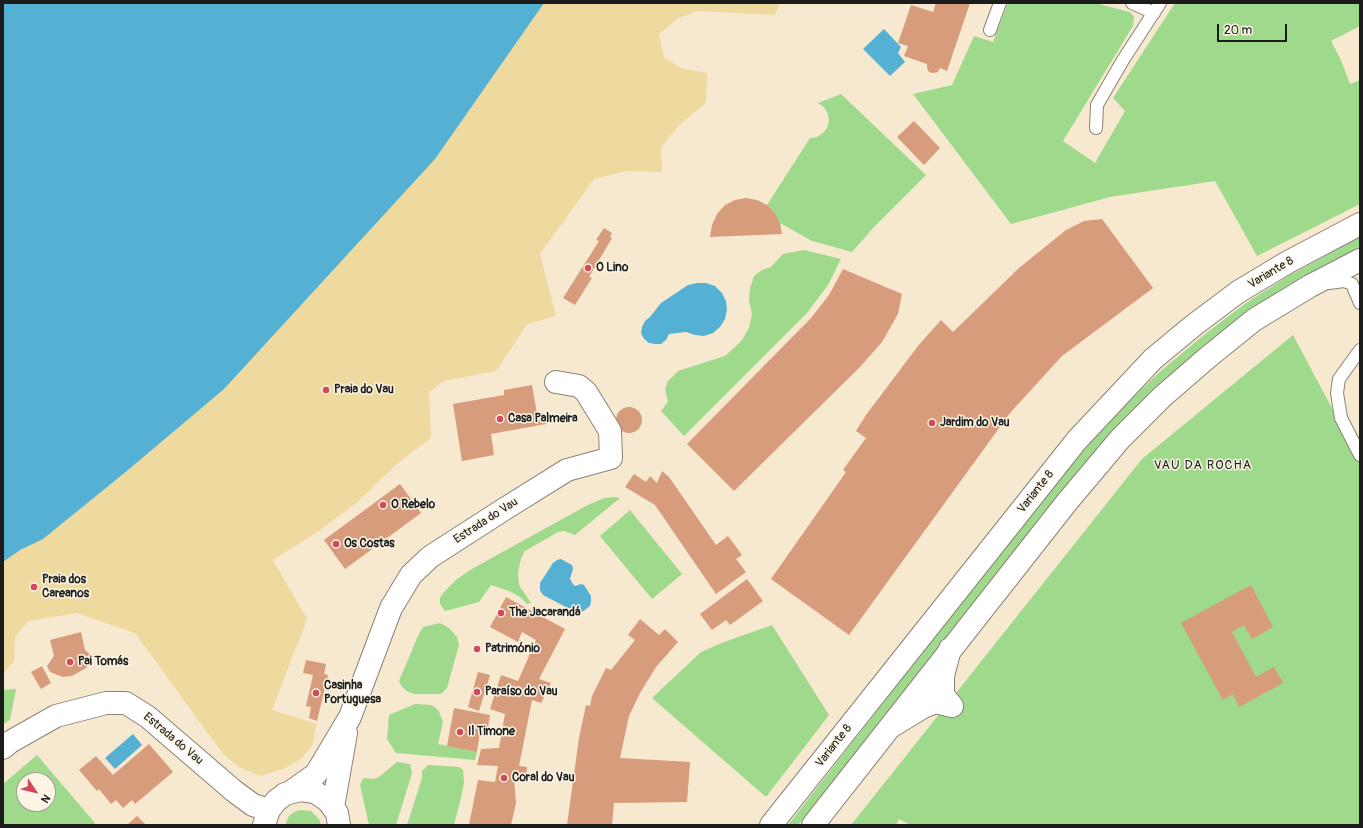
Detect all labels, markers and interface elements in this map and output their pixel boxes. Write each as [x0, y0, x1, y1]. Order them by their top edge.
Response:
scale bar [1219, 16, 1289, 42]
text: 20 m [1224, 23, 1252, 38]
street label: Variante 8 [1246, 254, 1296, 292]
place label: O Lino [596, 261, 628, 275]
marker: O Lino [583, 263, 593, 273]
place label: Praia do Vau [334, 383, 394, 397]
marker: Praia do Vau [321, 385, 331, 395]
place label: Casa Palmeira [508, 412, 578, 426]
marker: Casa Palmeira [495, 414, 505, 424]
place label: Jardim do Vau [940, 416, 1010, 430]
marker: Jardim do Vau [927, 418, 937, 428]
district label: VAU DA ROCHA [1154, 458, 1252, 474]
street label: Variante 8 [1015, 468, 1057, 516]
street label: Estrada do Vau [451, 495, 521, 547]
place label: O Rebelo [391, 498, 435, 512]
marker: O Rebelo [378, 500, 388, 510]
place label: Os Costas [344, 537, 395, 551]
marker: Os Costas [331, 539, 341, 549]
place label: Praia dos Careanos [42, 573, 89, 601]
marker: Praia dos Careanos [29, 582, 39, 592]
place label: The Jacarandá [509, 606, 581, 620]
marker: The Jacarandá [496, 608, 506, 618]
place label: Património [485, 642, 540, 656]
marker: Património [472, 644, 482, 654]
place label: Pai Tomás [78, 655, 128, 669]
marker: Pai Tomás [65, 657, 75, 667]
place label: Casinha Portuguesa [324, 679, 381, 707]
place label: Paraíso do Vau [485, 685, 558, 699]
marker: Paraíso do Vau [472, 687, 482, 697]
marker: Casinha Portuguesa [311, 688, 321, 698]
street label: Estrada do Vau [140, 710, 206, 768]
street label: Variante 8 [813, 722, 855, 770]
place label: Il Timone [468, 725, 515, 739]
marker: Il Timone [455, 727, 465, 737]
place label: Coral do Vau [512, 771, 574, 785]
north arrow [16, 772, 56, 812]
marker: Coral do Vau [499, 773, 509, 783]
text: N [38, 792, 53, 805]

